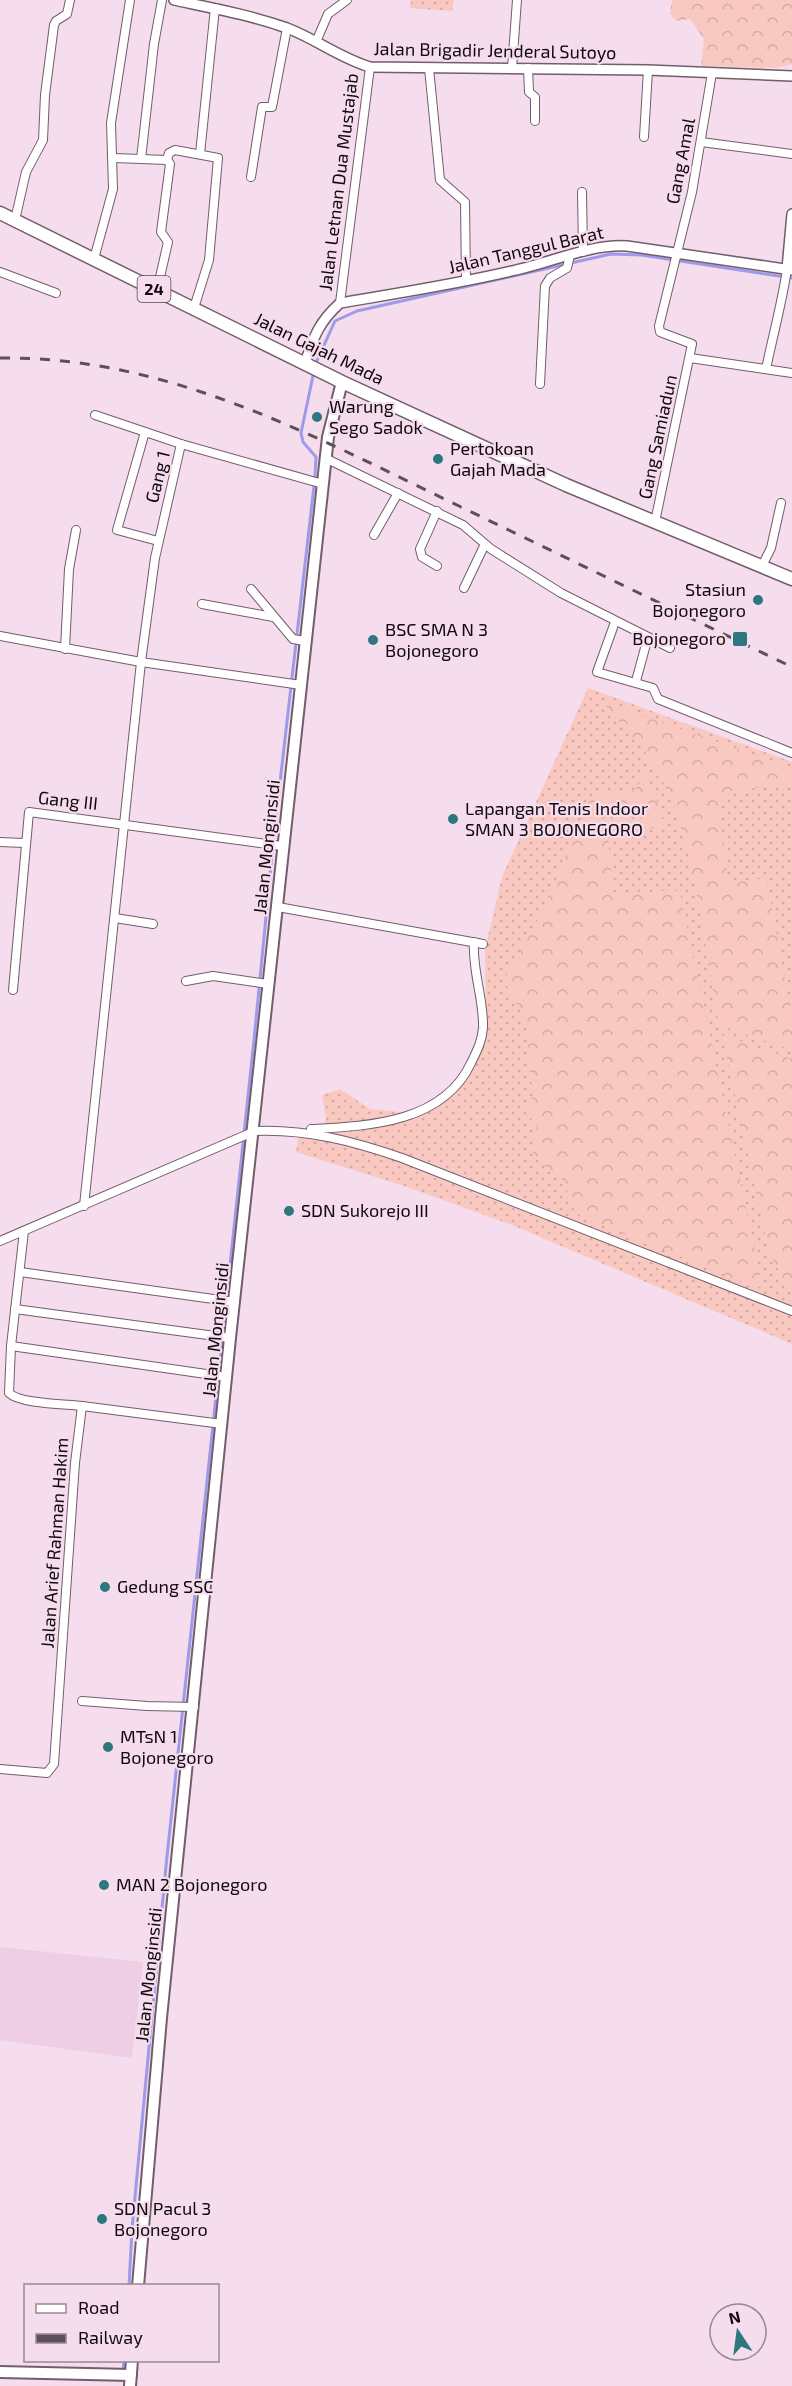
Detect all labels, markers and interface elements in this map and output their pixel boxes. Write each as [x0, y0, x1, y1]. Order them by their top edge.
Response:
street label: Jalan Brigadir Jenderal Sutoyo [373, 37, 617, 63]
street label: Jalan Letnan Dua Mustajab [314, 72, 362, 292]
street label: Gang Amal [661, 115, 699, 206]
street label: Jalan Tanggul Barat [446, 220, 606, 278]
road number: 24 [138, 276, 170, 302]
street label: Jalan Gajah Mada [251, 307, 388, 389]
street label: Gang Samiadun [633, 372, 681, 501]
place label: Warung Sego Sadok [329, 395, 423, 438]
marker: Warung Sego Sadok [310, 410, 324, 424]
place label: Pertokoan Gajah Mada [450, 437, 546, 480]
street label: Gang 1 [140, 448, 174, 505]
marker: Pertokoan Gajah Mada [431, 452, 445, 466]
place label: Stasiun Bojonegoro [652, 578, 746, 621]
marker: Stasiun Bojonegoro [751, 593, 765, 607]
place label: BSC SMA N 3 Bojonegoro [385, 618, 488, 661]
place label: Bojonegoro [632, 627, 726, 649]
marker: Bojonegoro [731, 630, 749, 648]
marker: BSC SMA N 3 Bojonegoro [366, 633, 380, 647]
street label: Jalan Monginsidi [248, 778, 284, 915]
street label: Gang III [37, 786, 99, 814]
place label: Lapangan Tenis Indoor SMAN 3 BOJONEGORO [465, 797, 648, 840]
marker: Lapangan Tenis Indoor SMAN 3 BOJONEGORO [446, 812, 460, 826]
place label: SDN Sukorejo III [301, 1199, 429, 1221]
marker: SDN Sukorejo III [282, 1204, 296, 1218]
street label: Jalan Monginsidi [197, 1261, 233, 1398]
street label: Jalan Arief Rahman Hakim [36, 1437, 72, 1649]
place label: Gedung SSC [117, 1575, 214, 1597]
marker: Gedung SSC [98, 1580, 112, 1594]
place label: MTsN 1 Bojonegoro [120, 1725, 214, 1768]
marker: MTsN 1 Bojonegoro [101, 1740, 115, 1754]
place label: MAN 2 Bojonegoro [116, 1873, 267, 1895]
marker: MAN 2 Bojonegoro [97, 1878, 111, 1892]
street label: Jalan Monginsidi [130, 1906, 166, 2043]
place label: SDN Pacul 3 Bojonegoro [114, 2197, 211, 2240]
marker: SDN Pacul 3 Bojonegoro [95, 2212, 109, 2226]
legend [24, 2284, 219, 2362]
text: Road [78, 2296, 119, 2318]
north arrow [708, 2302, 768, 2362]
text: N [727, 2306, 742, 2327]
text: Railway [78, 2326, 143, 2348]

